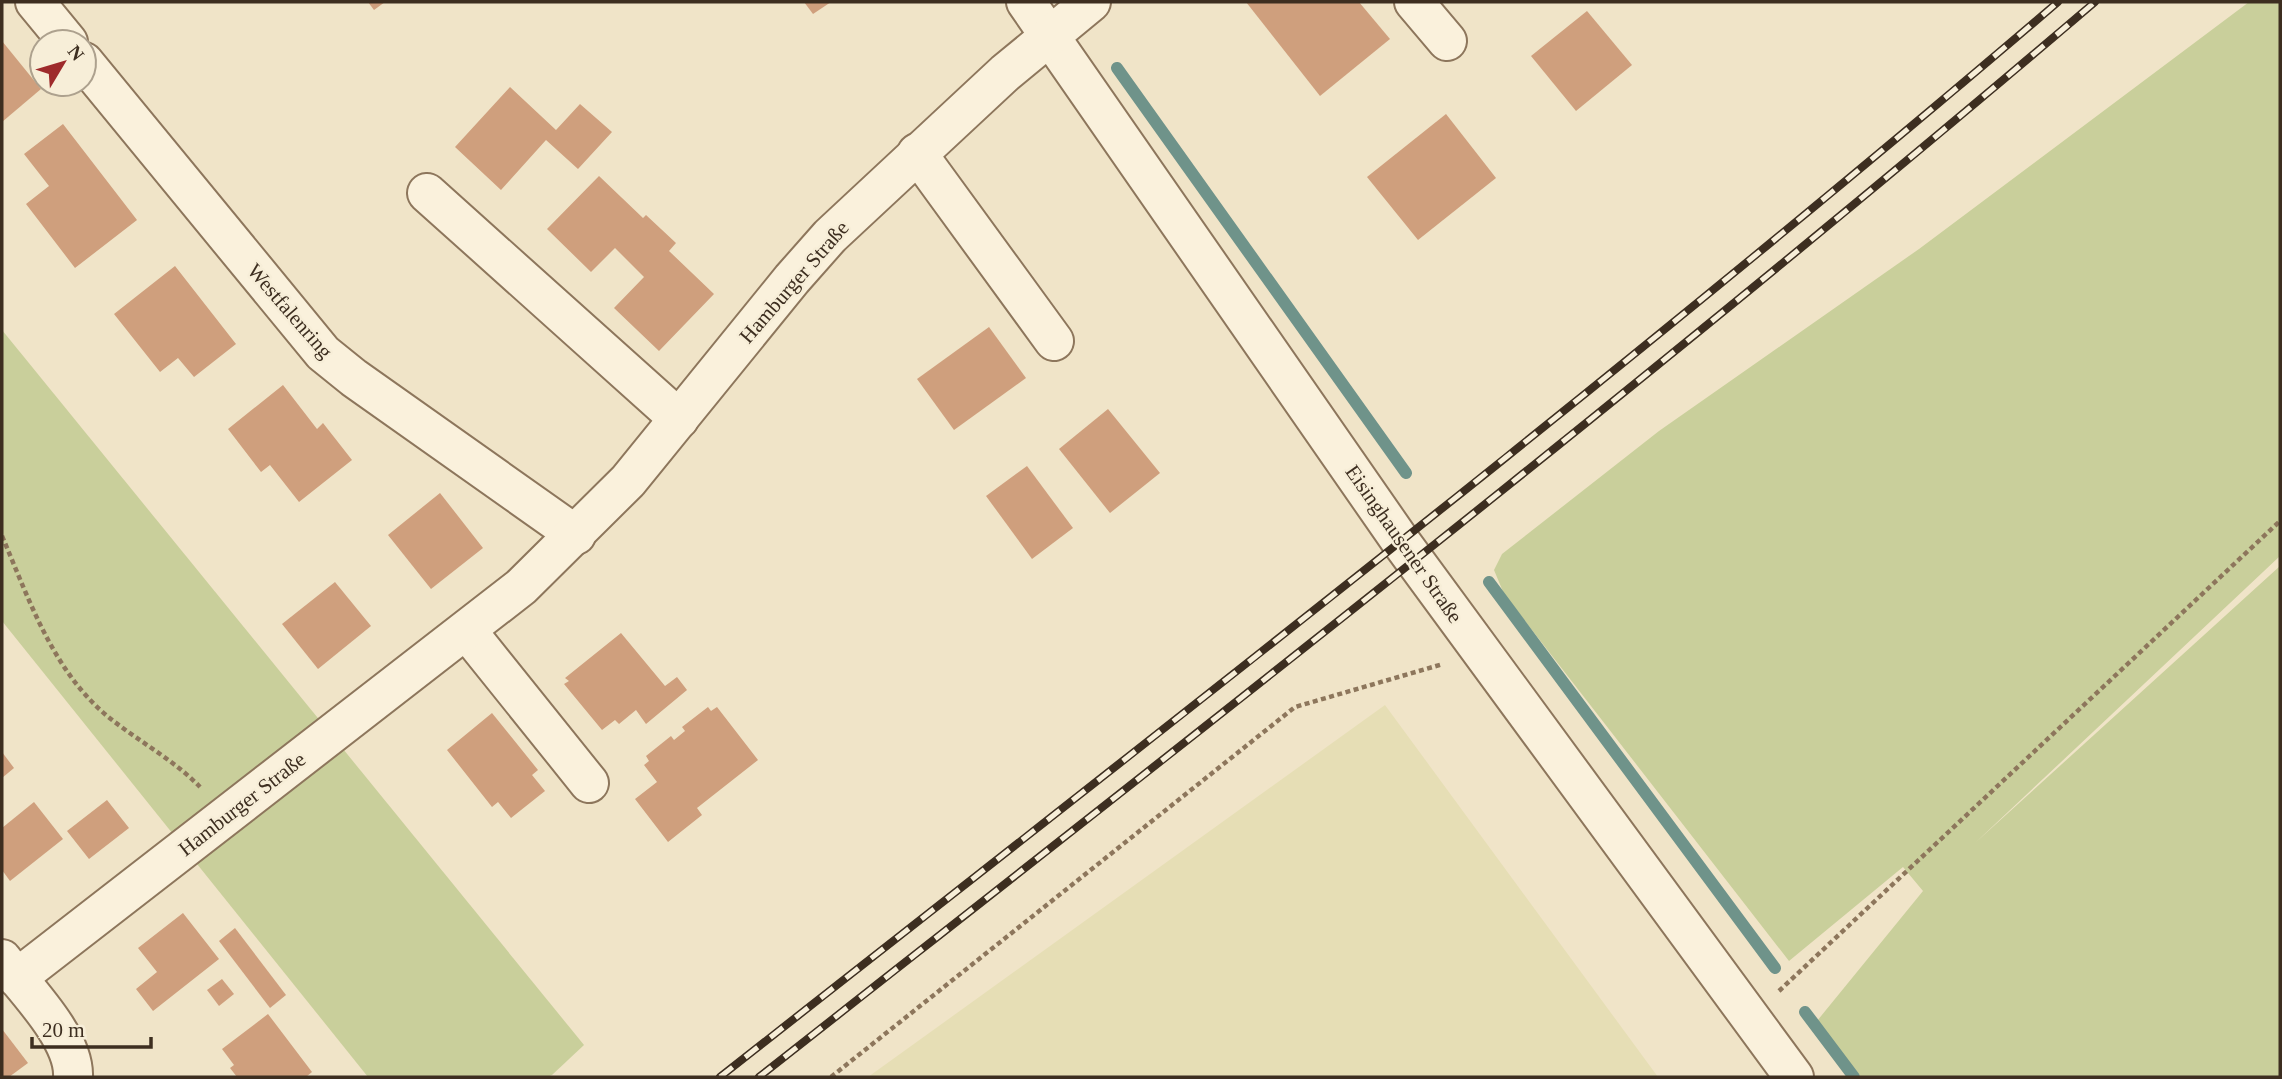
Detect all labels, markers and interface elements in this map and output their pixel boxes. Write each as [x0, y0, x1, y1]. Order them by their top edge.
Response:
north arrow [28, 28, 98, 98]
text: N [64, 41, 89, 65]
street label: Hamburger Straße [734, 216, 854, 348]
street label: Westfalenring [242, 259, 338, 363]
street label: Eisinghausener Straße [1340, 460, 1468, 628]
street label: Hamburger Straße [174, 747, 310, 861]
scale bar [32, 1006, 150, 1050]
text: 20 m [42, 1018, 85, 1042]

